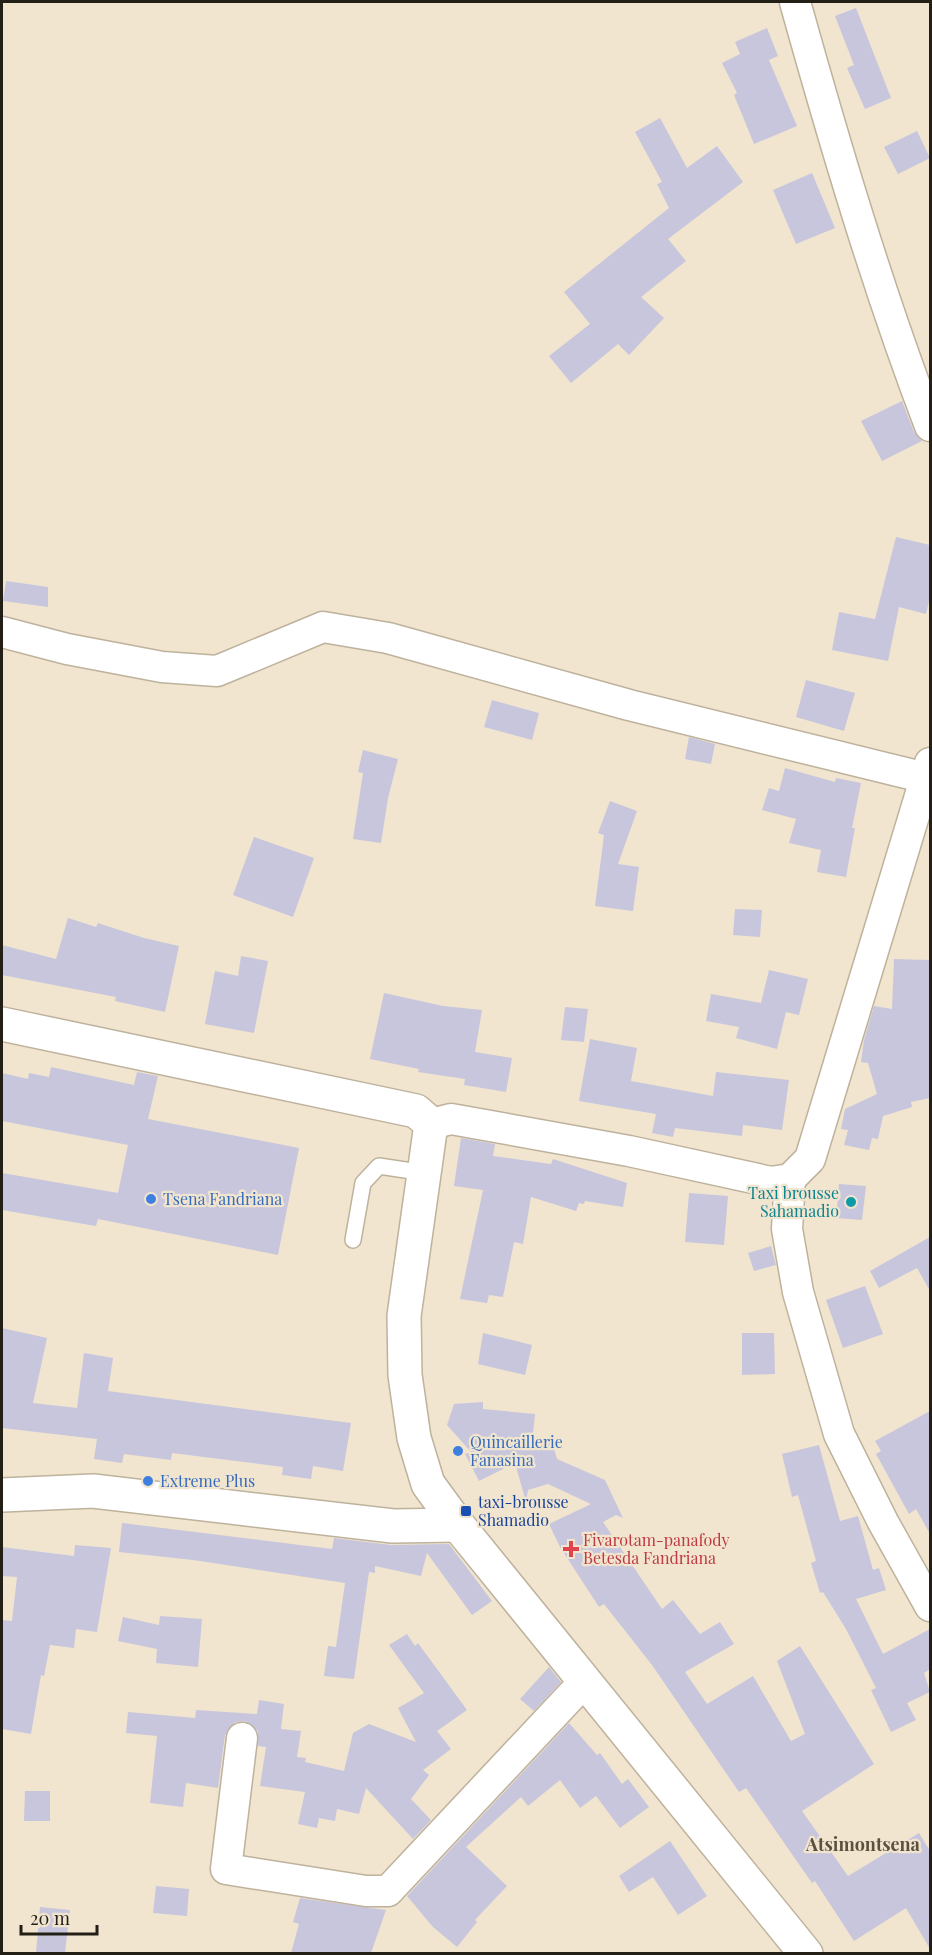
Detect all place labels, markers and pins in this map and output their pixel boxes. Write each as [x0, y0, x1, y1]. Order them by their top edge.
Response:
place label: Taxi brousse Sahamadio [748, 1182, 839, 1221]
place label: Tsena Fandriana [163, 1188, 282, 1209]
marker: Tsena Fandriana [144, 1192, 158, 1206]
marker: Taxi brousse Sahamadio [844, 1195, 858, 1209]
place label: Quincaillerie Fanasina [470, 1431, 563, 1470]
marker: Quincaillerie Fanasina [451, 1444, 465, 1458]
place label: Extreme Plus [160, 1470, 255, 1491]
marker: Extreme Plus [141, 1474, 155, 1488]
place label: taxi-brousse Shamadio [478, 1491, 569, 1530]
marker: taxi-brousse Shamadio [459, 1504, 473, 1518]
place label: Fivarotam-panafody Betesda Fandriana [583, 1529, 730, 1568]
marker: Fivarotam-panafody Betesda Fandriana [564, 1542, 578, 1556]

